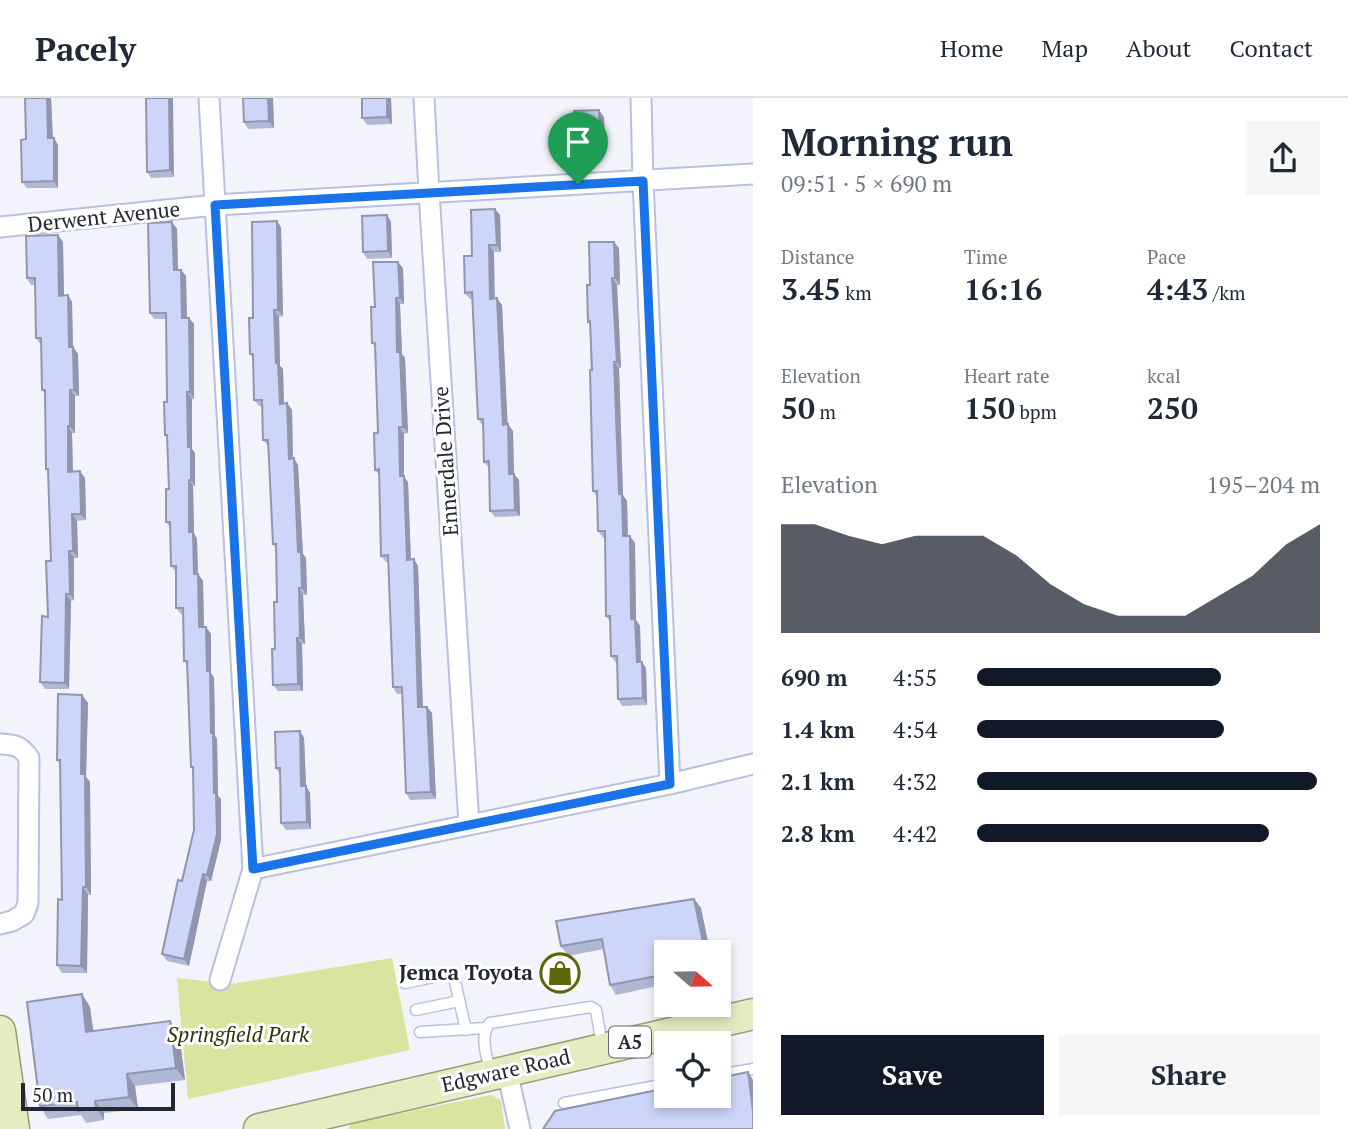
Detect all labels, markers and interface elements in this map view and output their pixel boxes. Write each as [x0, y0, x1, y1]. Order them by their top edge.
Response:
text: Pacely [35, 27, 136, 70]
text: Home [940, 32, 1004, 64]
text: Map [1042, 32, 1088, 64]
text: About [1126, 32, 1192, 64]
text: Contact [1230, 32, 1313, 64]
pin [548, 112, 608, 184]
text: Morning run [781, 117, 1013, 167]
button: share [1246, 121, 1320, 195]
icon: arrive [559, 123, 597, 161]
text: 09:51 · 5 × 690 m [781, 168, 952, 199]
street label: Derwent Avenue [26, 194, 181, 238]
text: Distance [781, 244, 854, 269]
text: Time [964, 244, 1007, 269]
text: Pace [1147, 244, 1186, 269]
text: 3.45 [781, 269, 841, 309]
text: 16:16 [964, 269, 1042, 309]
text: 4:43 [1147, 269, 1208, 309]
text: km [841, 280, 872, 305]
text: /km [1208, 280, 1246, 305]
text: Elevation [781, 363, 861, 388]
text: Heart rate [964, 363, 1049, 388]
text: kcal [1147, 363, 1181, 388]
street label: Ennerdale Drive [426, 385, 464, 537]
text: 50 [781, 388, 815, 428]
text: 150 [964, 388, 1015, 428]
text: 250 [1147, 388, 1198, 428]
text: m [815, 399, 836, 424]
text: bpm [1015, 399, 1057, 424]
text: Elevation [781, 469, 878, 500]
text: 195–204 m [1207, 469, 1320, 500]
text: 690 m [781, 662, 847, 693]
text: 4:55 [893, 662, 937, 693]
text: 1.4 km [781, 714, 855, 745]
text: 4:54 [893, 714, 937, 745]
text: 2.1 km [781, 766, 855, 797]
text: 4:32 [893, 766, 937, 797]
text: 2.8 km [781, 818, 855, 849]
text: 4:42 [893, 818, 937, 849]
north arrow [654, 940, 732, 1017]
map controls [654, 940, 731, 1108]
shop icon: Jemca Toyota [539, 952, 581, 994]
place label: Jemca Toyota [399, 958, 533, 986]
park label: Springfield Park [167, 1020, 310, 1048]
road number: A5 [609, 1026, 651, 1058]
button: locate [654, 1031, 731, 1108]
button: Save [781, 1035, 1044, 1115]
button: Share [1058, 1035, 1320, 1115]
street label: Edgware Road [439, 1042, 573, 1098]
scale bar [21, 1080, 175, 1112]
text: 50 m [32, 1082, 73, 1107]

